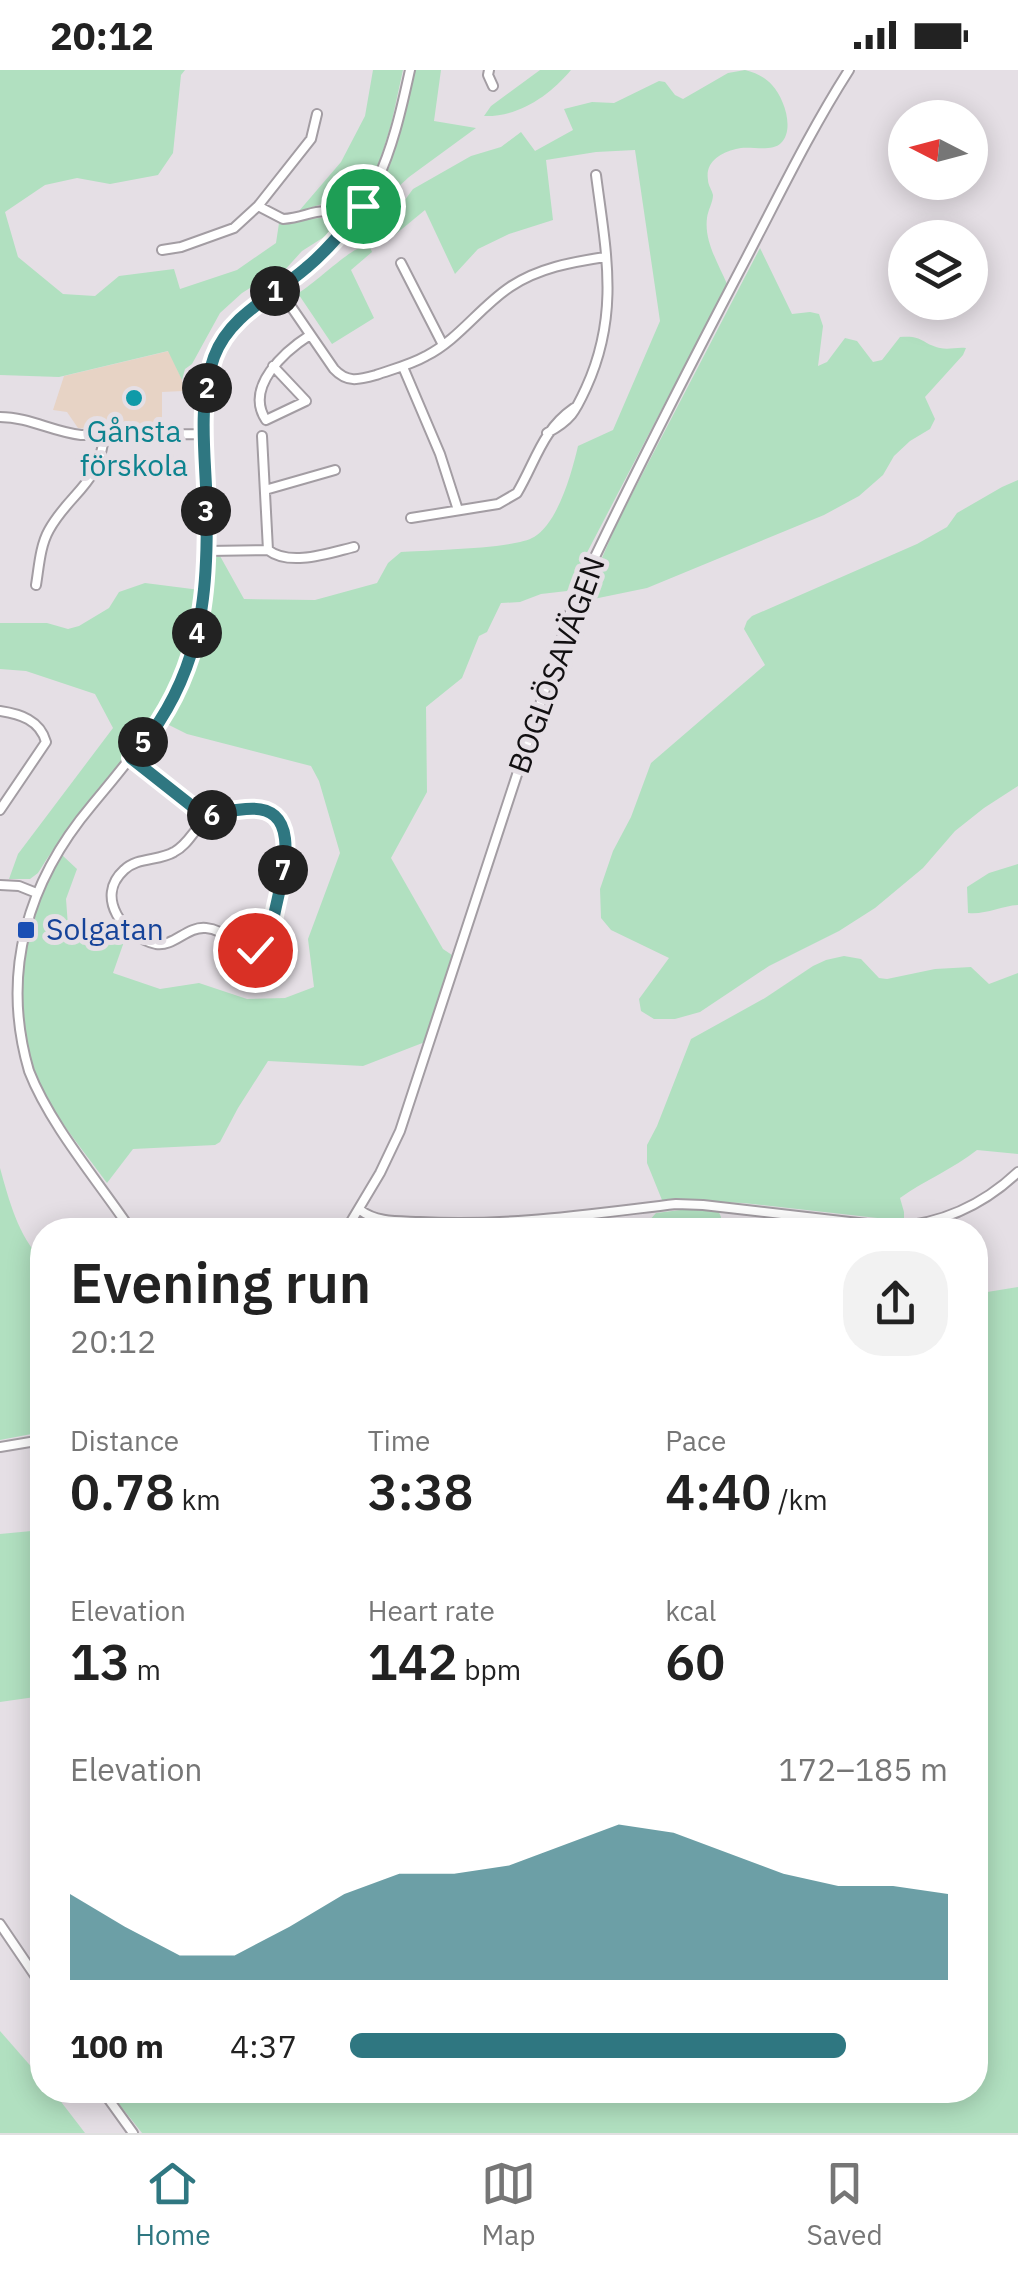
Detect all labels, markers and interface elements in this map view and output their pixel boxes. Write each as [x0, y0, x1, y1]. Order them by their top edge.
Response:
text: 20:12 [50, 11, 154, 60]
north arrow [888, 100, 988, 200]
map controls [888, 100, 988, 320]
pin [321, 164, 406, 249]
icon: arrive [336, 179, 391, 234]
button: layers [888, 220, 988, 320]
pin: 1 [250, 266, 300, 316]
text: 1 [267, 272, 283, 309]
pin: 2 [182, 363, 232, 413]
text: 2 [199, 369, 215, 406]
marker: Gånsta förskola [123, 387, 145, 409]
place label: Gånsta förskola [80, 411, 188, 484]
pin: 3 [181, 486, 231, 536]
text: 3 [198, 492, 214, 529]
street label: BOGLÖSAVÄGEN [498, 551, 613, 778]
pin: 4 [172, 608, 222, 658]
text: 4 [189, 614, 205, 651]
pin: 5 [118, 717, 168, 767]
text: 5 [135, 723, 151, 760]
pin: 6 [187, 790, 237, 840]
text: 6 [204, 796, 220, 833]
pin: 7 [258, 845, 308, 895]
text: 7 [275, 851, 291, 888]
pin [213, 908, 298, 993]
place label: Solgatan [46, 909, 164, 948]
marker: Solgatan [15, 919, 37, 941]
icon: check [228, 923, 283, 978]
text: Evening run [70, 1247, 371, 1318]
button: share [843, 1251, 948, 1356]
text: 20:12 [70, 1320, 156, 1362]
text: Distance [70, 1422, 179, 1459]
text: Time [368, 1422, 431, 1459]
text: Pace [665, 1422, 726, 1459]
text: 0.78 [70, 1459, 175, 1524]
text: 3:38 [368, 1459, 474, 1524]
text: 4:40 [665, 1459, 771, 1524]
text: km [175, 1481, 221, 1518]
text: /km [771, 1481, 828, 1518]
text: Elevation [70, 1592, 186, 1629]
text: Heart rate [368, 1592, 495, 1629]
text: kcal [665, 1592, 716, 1629]
text: 13 [70, 1629, 130, 1694]
text: 142 [368, 1629, 458, 1694]
text: 60 [665, 1629, 725, 1694]
text: m [130, 1651, 161, 1688]
text: bpm [458, 1651, 521, 1688]
text: Elevation [70, 1748, 203, 1790]
text: 172–185 m [778, 1748, 948, 1790]
text: 100 m [70, 2025, 164, 2067]
text: 4:37 [230, 2025, 297, 2067]
tab: Home [135, 2156, 211, 2253]
tab: Map [481, 2156, 536, 2253]
tab: Saved [807, 2156, 883, 2253]

